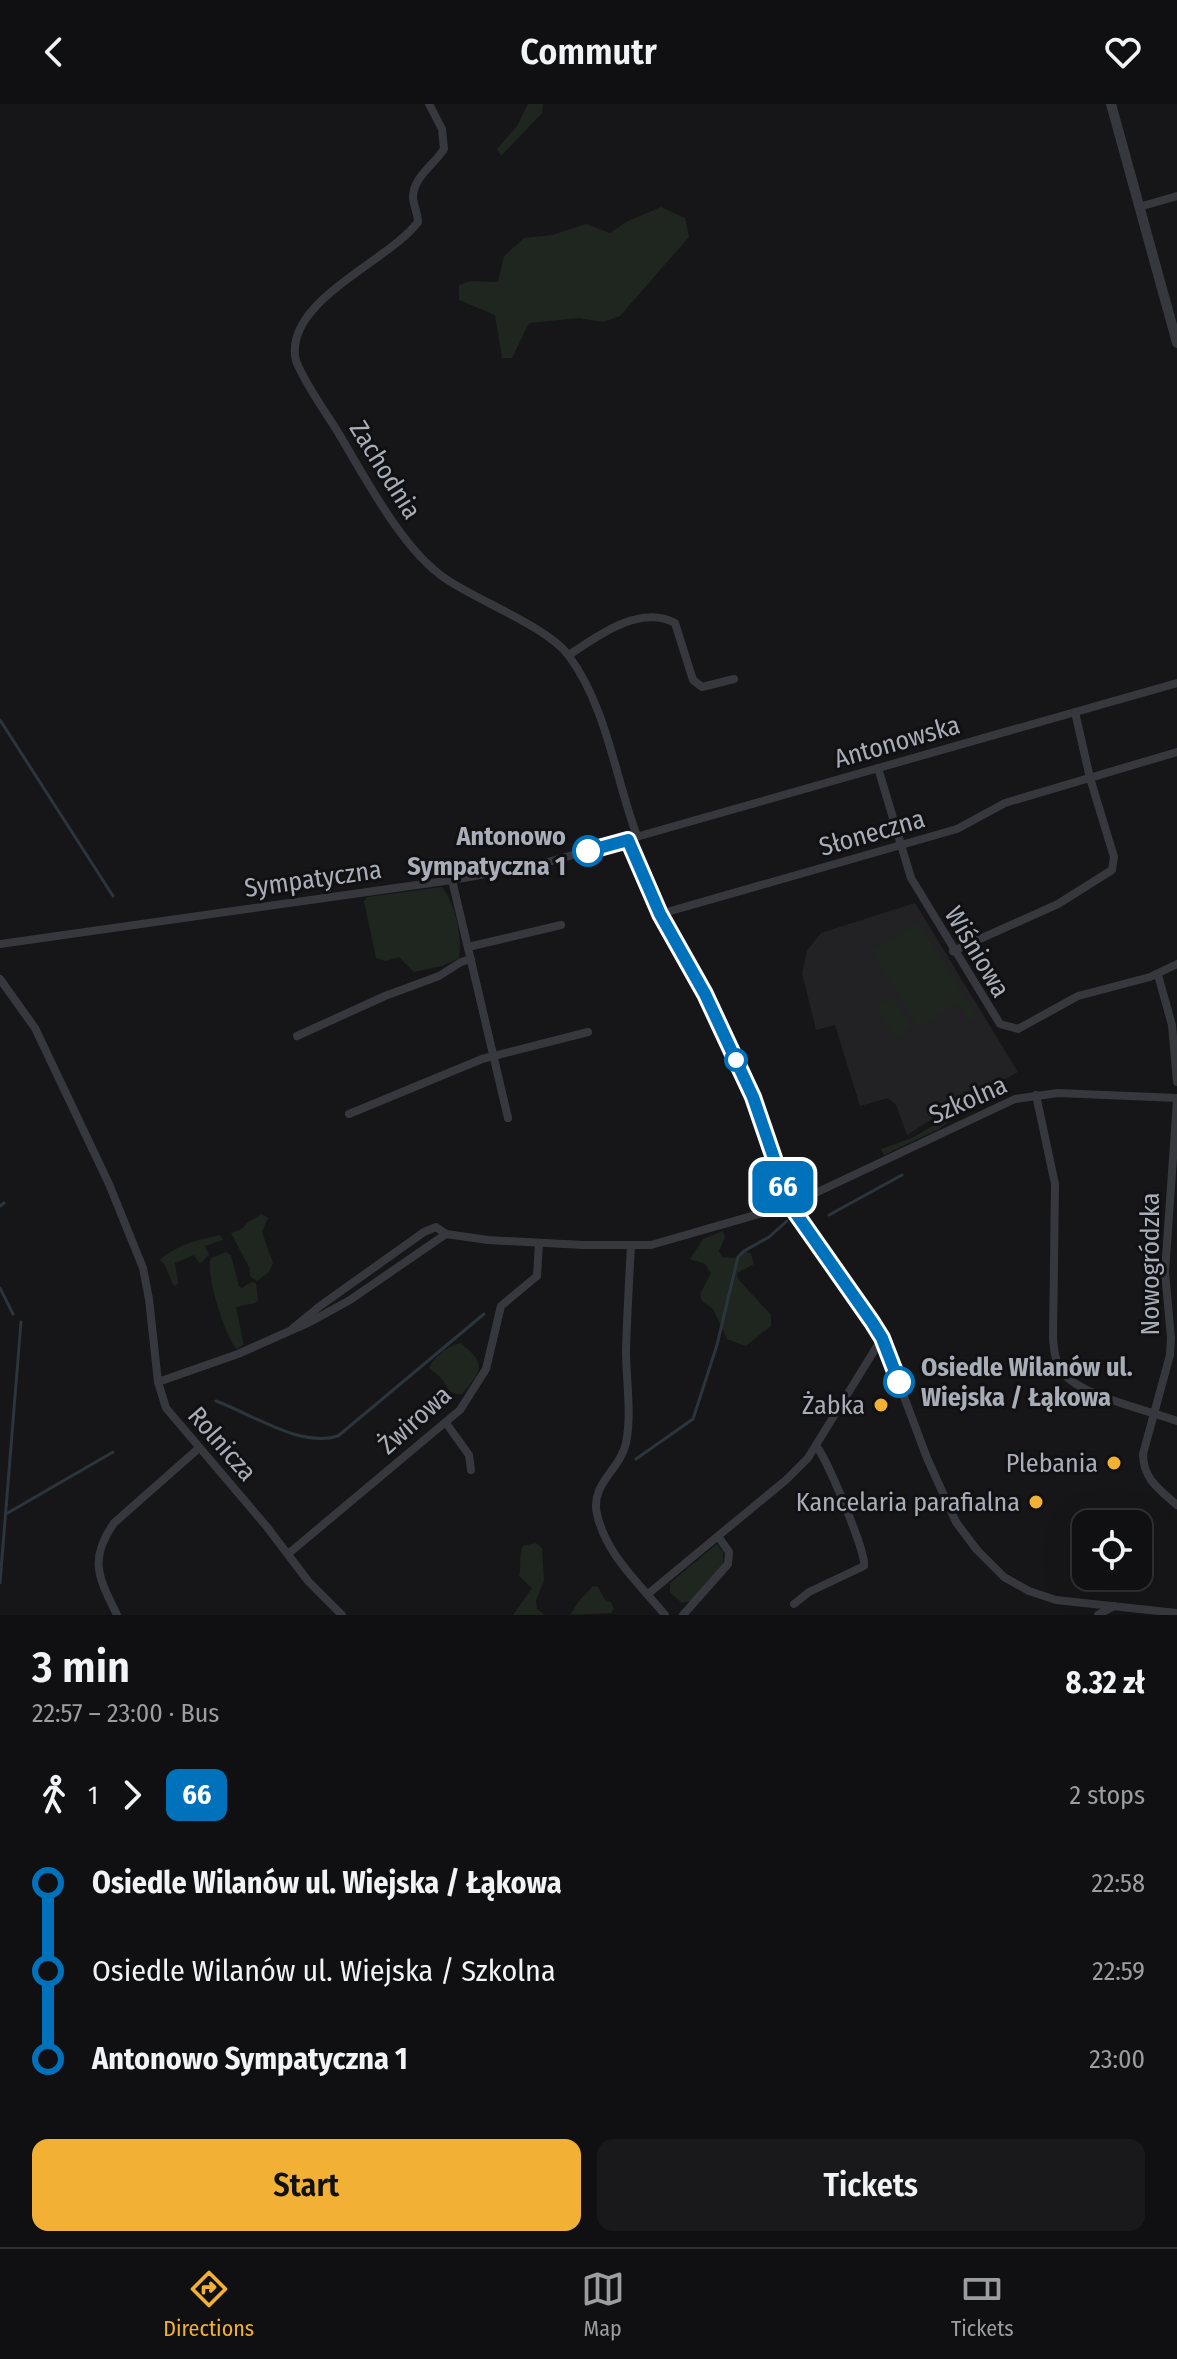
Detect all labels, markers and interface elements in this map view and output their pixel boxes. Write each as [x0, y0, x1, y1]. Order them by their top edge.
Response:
icon: back [32, 30, 76, 74]
text: Commutr [520, 30, 657, 74]
icon: heart [1101, 30, 1145, 74]
street label: Zachodnia [343, 415, 427, 525]
street label: Antonowska [831, 709, 963, 775]
street label: Słoneczna [816, 803, 928, 863]
place label: Antonowo Sympatyczna 1 [407, 821, 566, 882]
marker: Antonowo Sympatyczna 1 [573, 836, 603, 866]
street label: Sympatyczna [242, 854, 384, 904]
street label: Wiśniowa [938, 901, 1016, 1003]
unlabelled marker [725, 1049, 747, 1071]
street label: Szkolna [924, 1069, 1012, 1131]
line badge: 66 [747, 1161, 819, 1213]
text: 66 [768, 1170, 798, 1203]
street label: Nowogródzka [1135, 1192, 1166, 1336]
place label: Osiedle Wilanów ul. Wiejska / Łąkowa [921, 1352, 1133, 1413]
marker: Osiedle Wilanów ul. Wiejska / Łąkowa [884, 1367, 914, 1397]
street label: Żwirowa [372, 1379, 458, 1461]
place label: Żabka [802, 1390, 865, 1421]
marker: Żabka [872, 1396, 890, 1414]
street label: Rolnicza [181, 1400, 263, 1488]
place label: Plebania [1006, 1448, 1098, 1479]
marker: Plebania [1105, 1454, 1123, 1472]
place label: Kancelaria parafialna [796, 1487, 1020, 1518]
marker: Kancelaria parafialna [1027, 1493, 1045, 1511]
map controls [1072, 1510, 1152, 1590]
button: locate [1072, 1510, 1152, 1590]
text: 3 min [32, 1641, 130, 1694]
text: 8.32 zł [1066, 1665, 1145, 1701]
text: 22:57 – 23:00 · Bus [32, 1698, 219, 1729]
icon: walk [32, 1773, 76, 1817]
icon: forward [110, 1773, 154, 1817]
text: 66 [182, 1778, 211, 1811]
text: 1 [88, 1780, 98, 1811]
text: 2 stops [1070, 1780, 1145, 1811]
text: Osiedle Wilanów ul. Wiejska / Łąkowa [92, 1865, 562, 1901]
text: 22:58 [1092, 1868, 1145, 1899]
text: Osiedle Wilanów ul. Wiejska / Szkolna [92, 1953, 556, 1989]
text: 22:59 [1092, 1956, 1145, 1987]
text: Antonowo Sympatyczna 1 [92, 2041, 408, 2077]
text: 23:00 [1089, 2044, 1145, 2075]
button: Start [32, 2139, 581, 2231]
button: Tickets [597, 2139, 1145, 2231]
tab: Directions [163, 2267, 254, 2342]
tab: Map [581, 2267, 625, 2342]
tab: Tickets [951, 2267, 1014, 2342]

